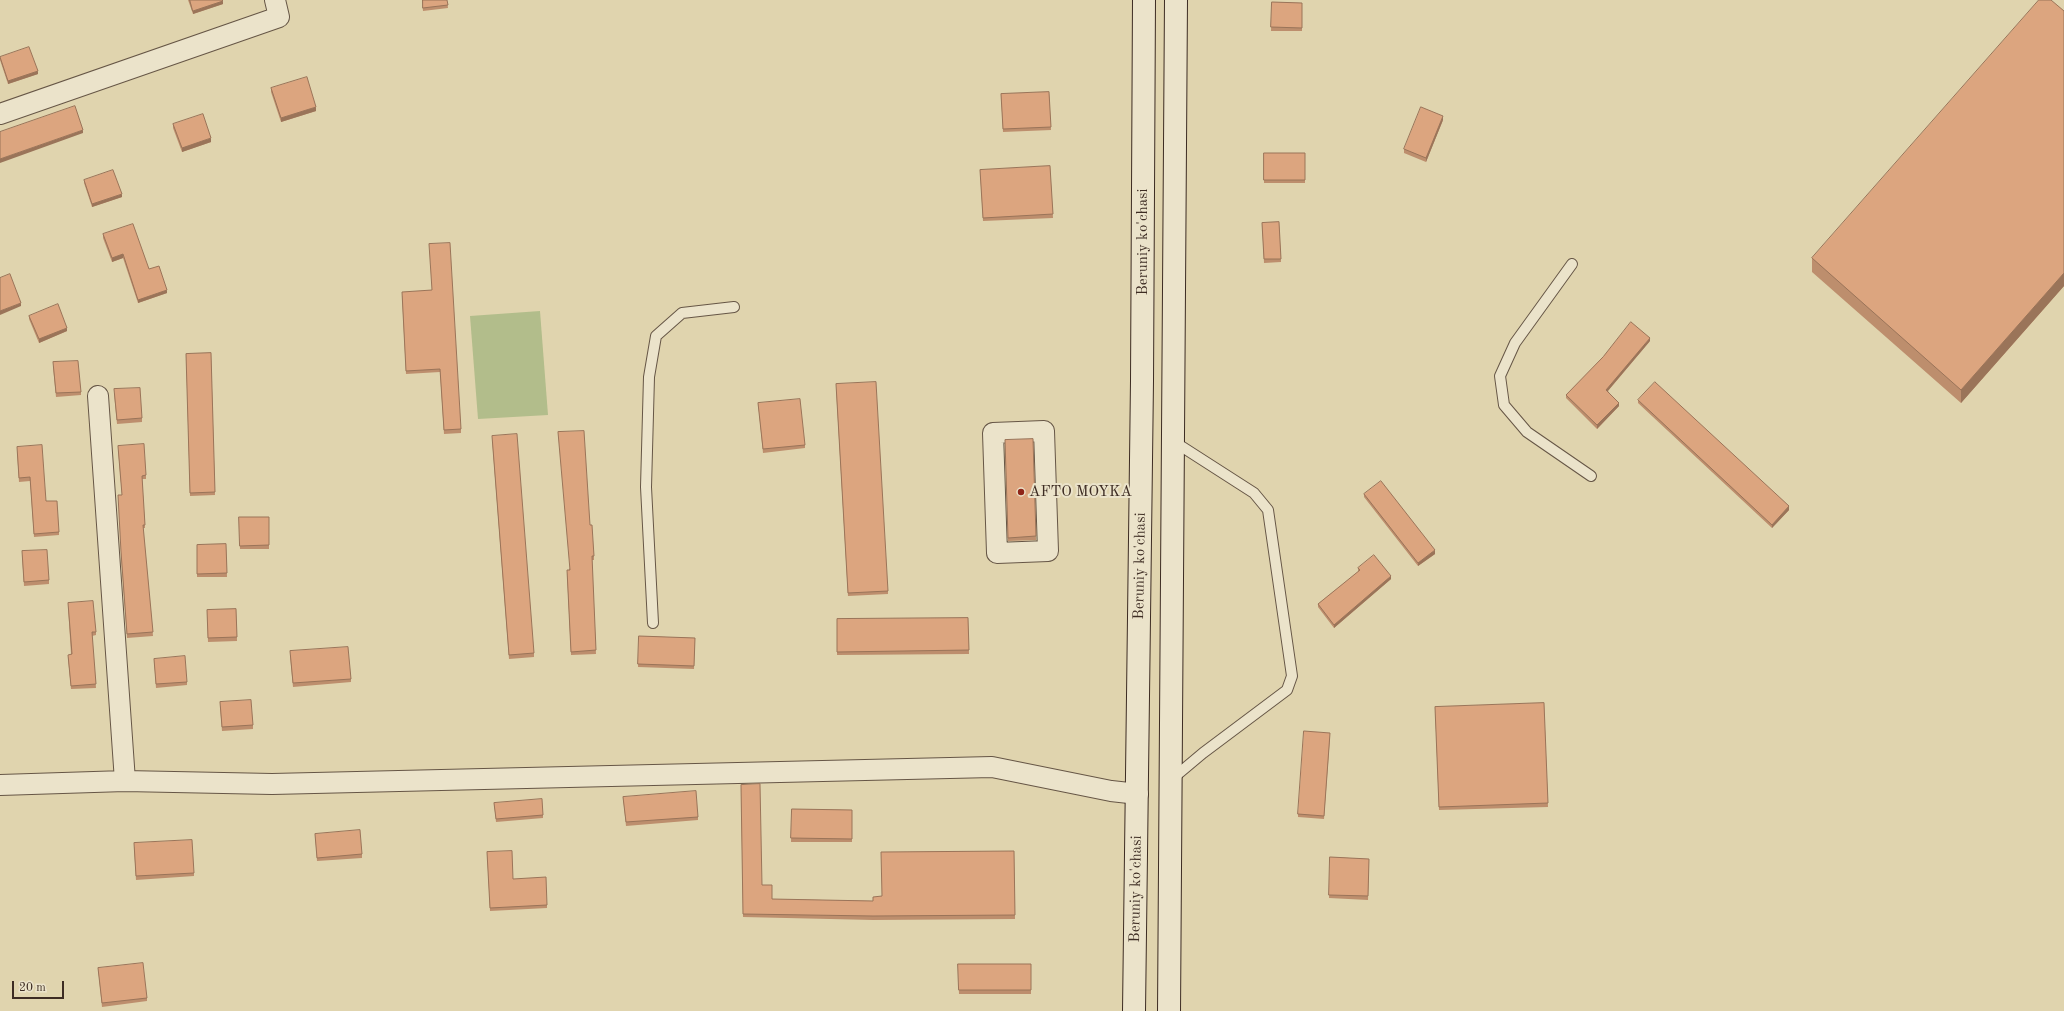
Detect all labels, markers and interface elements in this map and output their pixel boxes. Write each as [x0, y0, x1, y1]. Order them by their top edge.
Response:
street label: Beruniy ko'chasi [1134, 188, 1152, 296]
place label: AFTO MOYKA [1029, 483, 1132, 501]
marker: AFTO MOYKA [1016, 487, 1026, 497]
street label: Beruniy ko'chasi [1130, 512, 1150, 620]
street label: Beruniy ko'chasi [1126, 835, 1146, 943]
scale bar [14, 973, 66, 999]
text: 20 m [19, 982, 46, 994]

